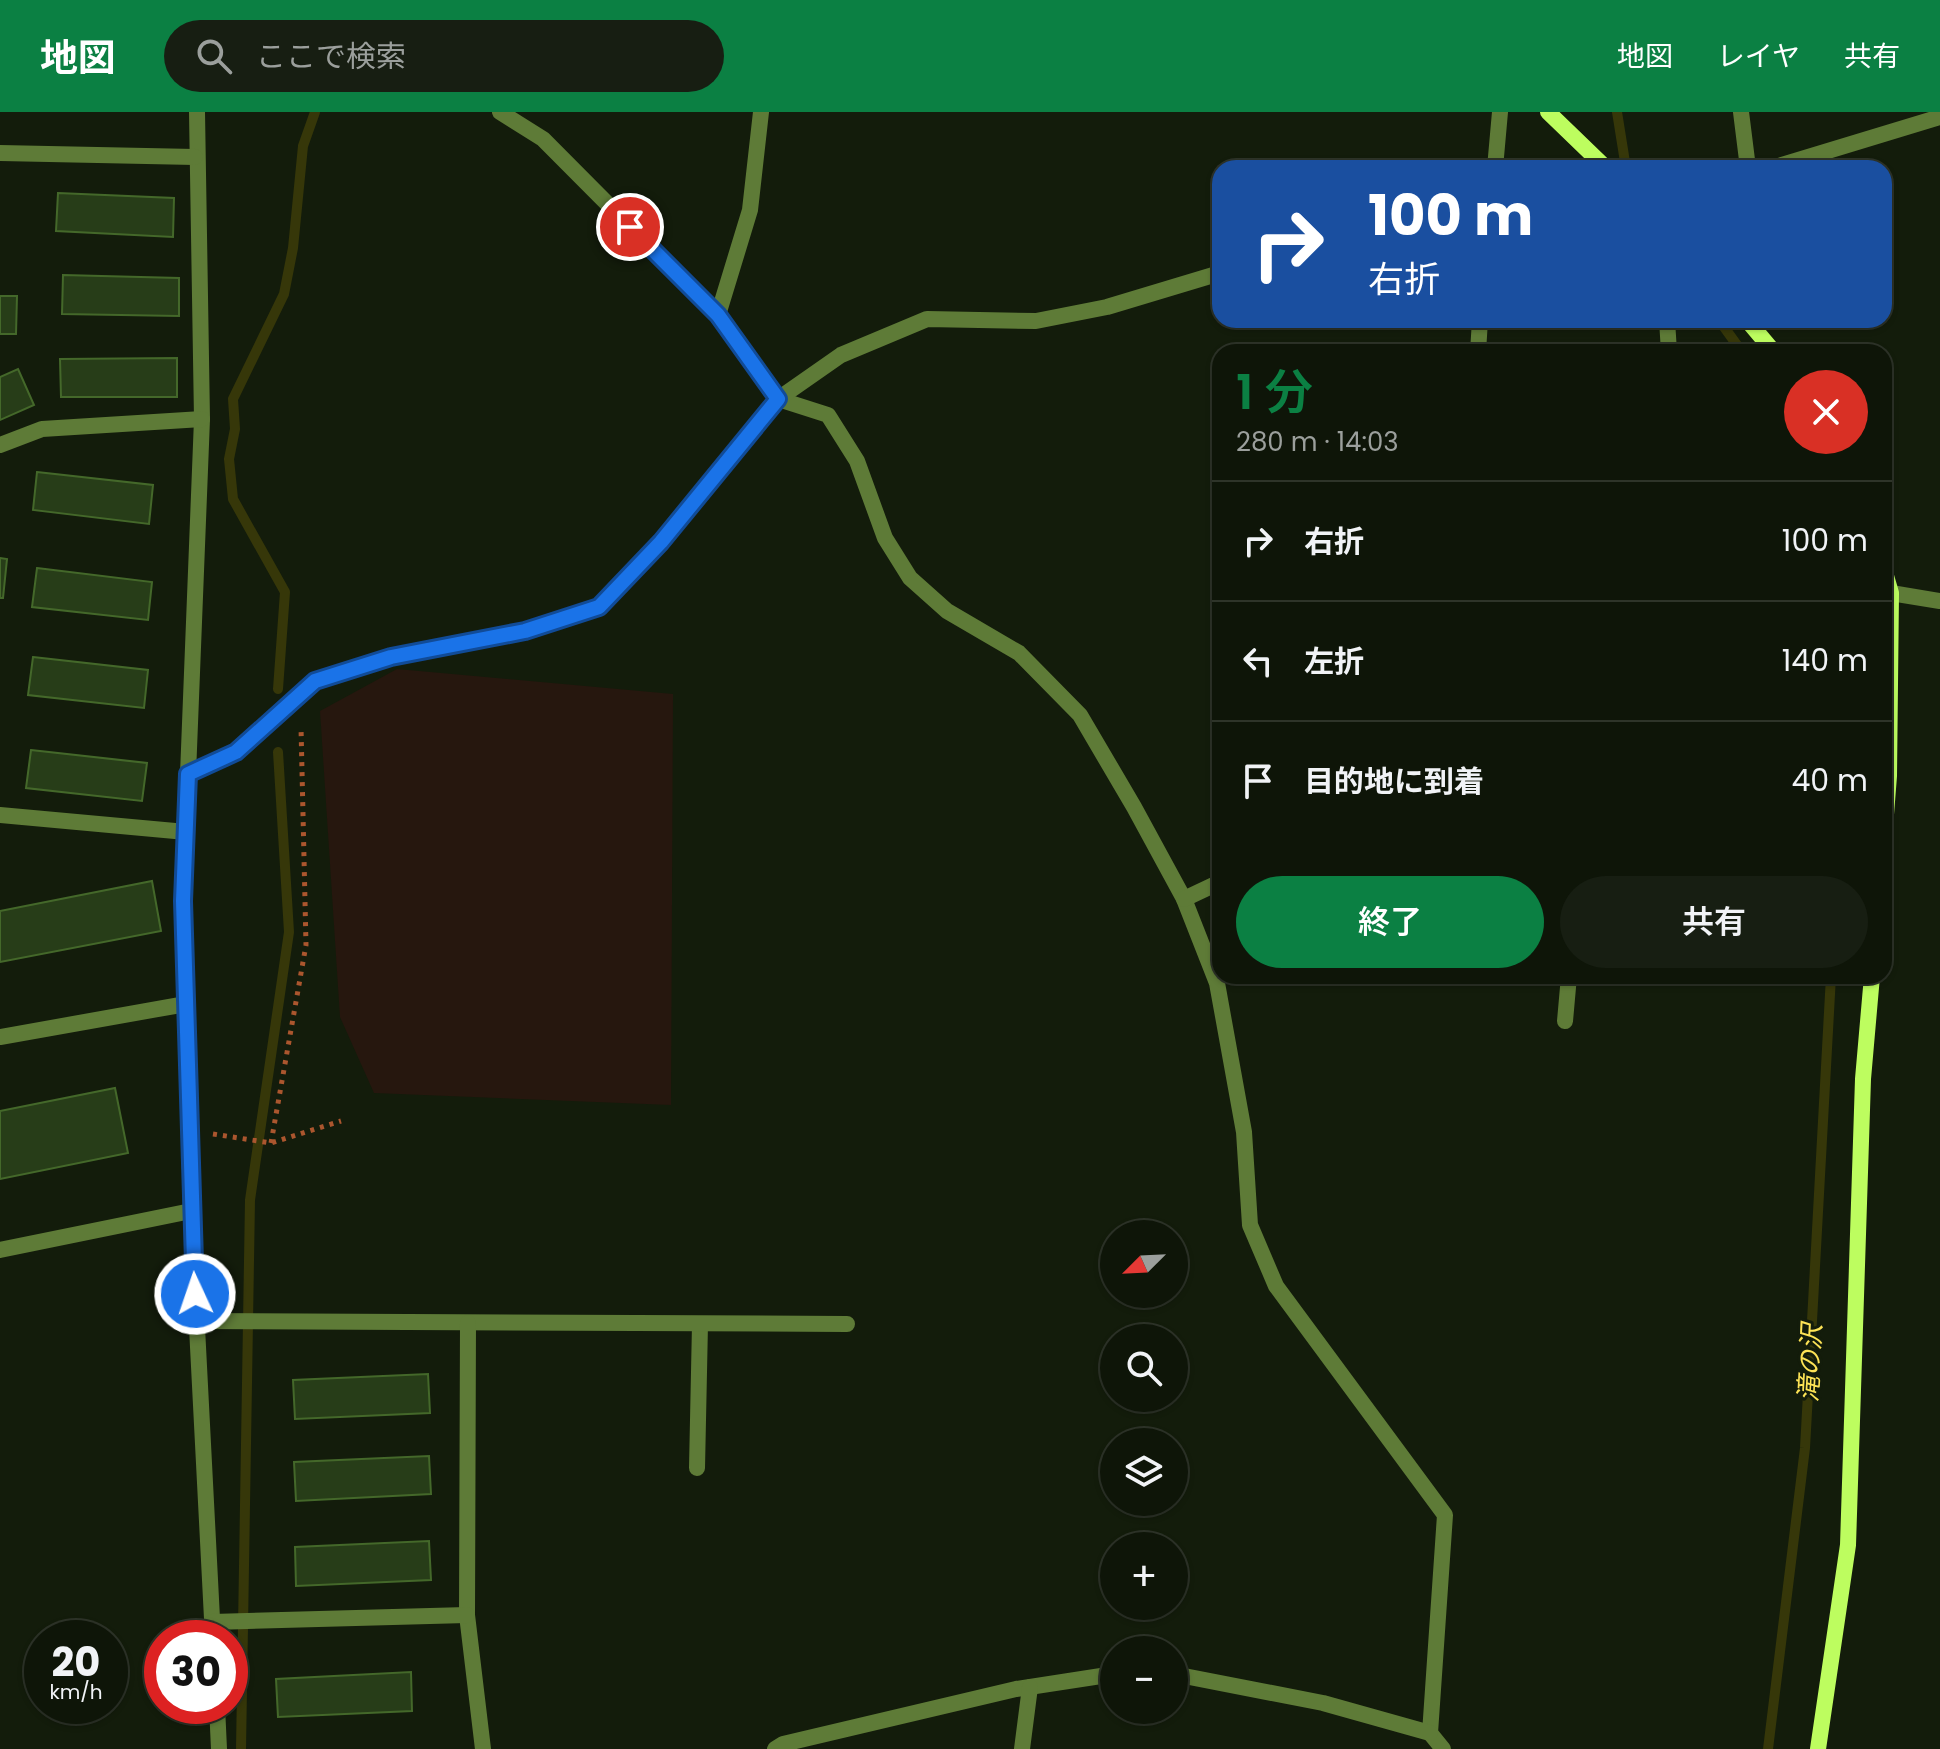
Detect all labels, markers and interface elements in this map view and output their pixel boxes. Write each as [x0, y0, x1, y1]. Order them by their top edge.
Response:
search box [164, 20, 724, 92]
text: 地図 [40, 31, 116, 84]
icon: search [192, 34, 236, 78]
text: ここで検索 [256, 35, 406, 78]
text: 地図 [1617, 37, 1673, 76]
text: レイヤ [1717, 37, 1800, 76]
text: 共有 [1844, 37, 1900, 76]
text: 100 m [1368, 176, 1533, 255]
icon: right [1236, 192, 1340, 296]
pin [596, 193, 664, 261]
icon: arrive [608, 205, 652, 249]
text: 右折 [1368, 254, 1440, 305]
text: 1 分 [1236, 359, 1313, 426]
button: close [1784, 370, 1868, 454]
text: 280 m · 14:03 [1236, 424, 1399, 460]
icon: right [1236, 519, 1280, 563]
text: 100 m [1782, 519, 1868, 562]
text: 右折 [1304, 520, 1364, 563]
icon: left [1236, 639, 1280, 683]
text: 140 m [1782, 639, 1868, 682]
text: 左折 [1304, 640, 1364, 683]
icon: arrive [1236, 759, 1280, 803]
text: 40 m [1791, 759, 1868, 802]
text: 目的地に到着 [1304, 760, 1484, 803]
button: 終了 [1236, 876, 1544, 968]
button: 共有 [1560, 876, 1868, 968]
north arrow [1100, 1220, 1188, 1308]
map controls [1100, 1220, 1188, 1724]
position arrow [153, 1252, 237, 1336]
water label: 滝の沢 [1790, 1320, 1830, 1403]
button: search [1100, 1324, 1188, 1412]
button: layers [1100, 1428, 1188, 1516]
button: + [1100, 1532, 1188, 1620]
speed limit sign: 30 [144, 1620, 248, 1724]
text: 20 [52, 1634, 100, 1690]
button: − [1100, 1636, 1188, 1724]
text: km/h [49, 1678, 103, 1706]

